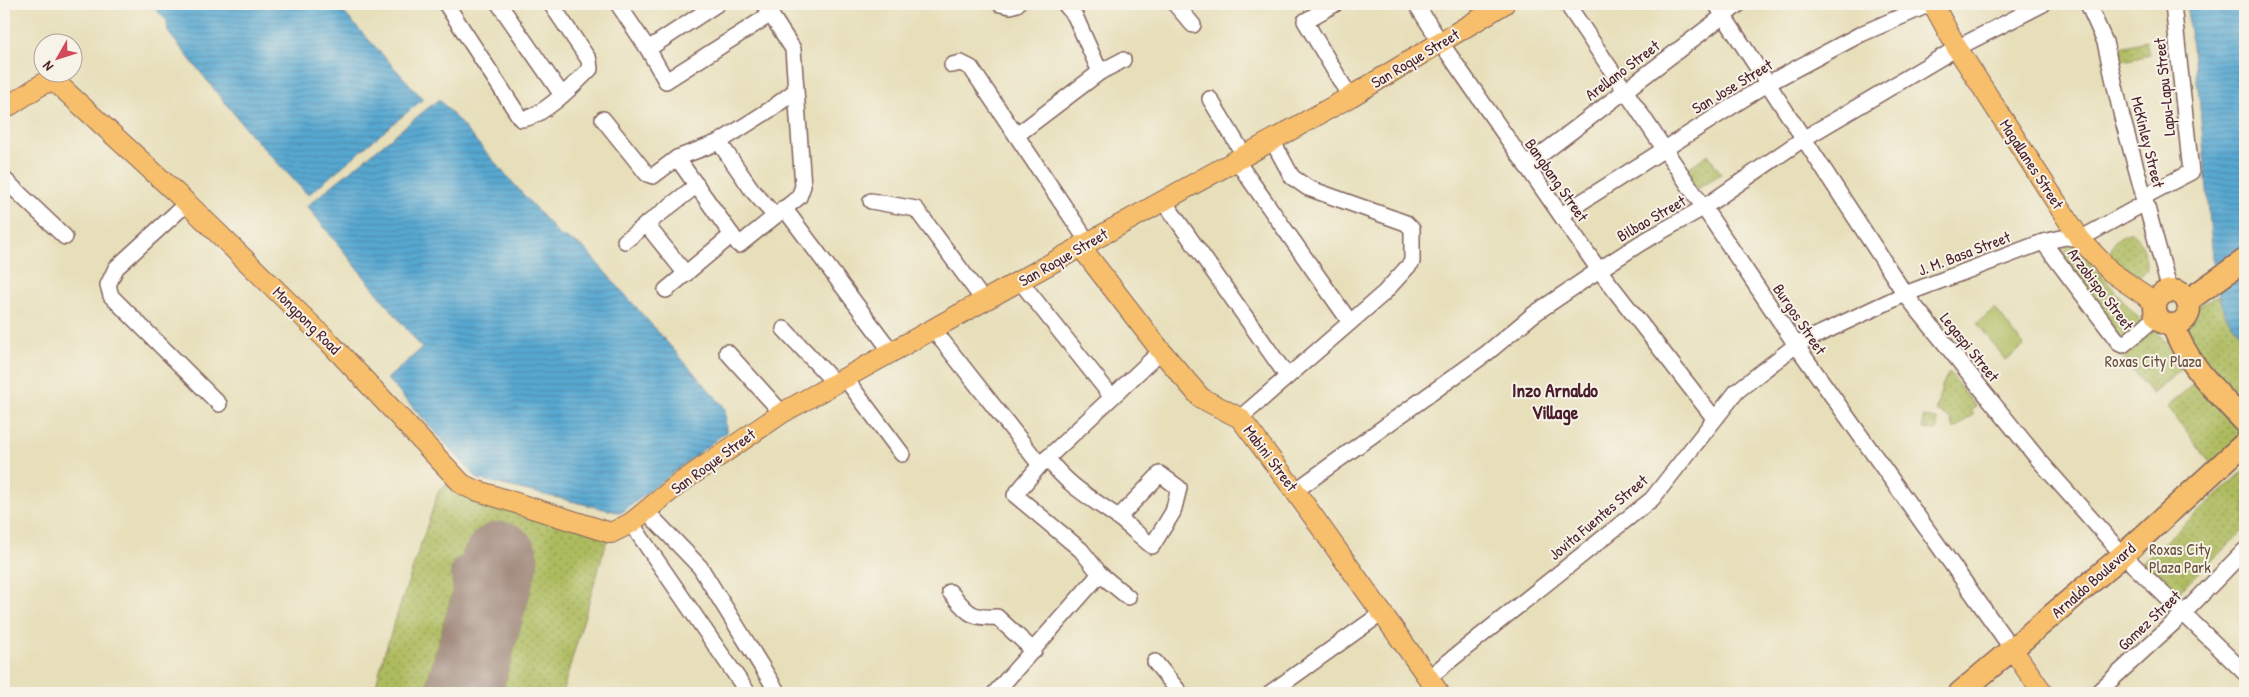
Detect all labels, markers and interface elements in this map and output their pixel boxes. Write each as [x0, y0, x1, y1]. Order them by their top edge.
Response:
street label: San Roque Street [1367, 23, 1464, 93]
north arrow [32, 32, 82, 82]
street label: Arellano Street [1580, 34, 1664, 105]
street label: Lapu-Lapu Street [2148, 36, 2180, 137]
street label: San Jose Street [1688, 53, 1777, 119]
text: N [37, 57, 57, 75]
street label: McKinley Street [2126, 94, 2170, 190]
street label: Magallanes Street [1995, 115, 2070, 214]
street label: Bangbang Street [1520, 134, 1594, 226]
street label: Bilbao Street [1613, 189, 1690, 247]
street label: San Roque Street [1014, 222, 1112, 291]
street label: J. M. Basa Street [1915, 225, 2014, 281]
street label: Arzobispo Street [2063, 243, 2140, 335]
street label: Burgos Street [1768, 279, 1832, 359]
street label: Mongpong Road [268, 281, 346, 359]
street label: Legaspi Street [1935, 308, 2005, 387]
park label: Roxas City Plaza [2105, 350, 2201, 372]
district label: Inzo Arnaldo Village [1512, 377, 1598, 426]
street label: Mabini Street [1239, 420, 1303, 496]
street label: San Roque Street [666, 423, 760, 499]
street label: Jovita Fuentes Street [1544, 469, 1652, 565]
street label: Arnaldo Boulevard [2046, 537, 2140, 623]
park label: Roxas City Plaza Park [2149, 538, 2211, 578]
street label: Gomez Street [2113, 585, 2186, 655]

